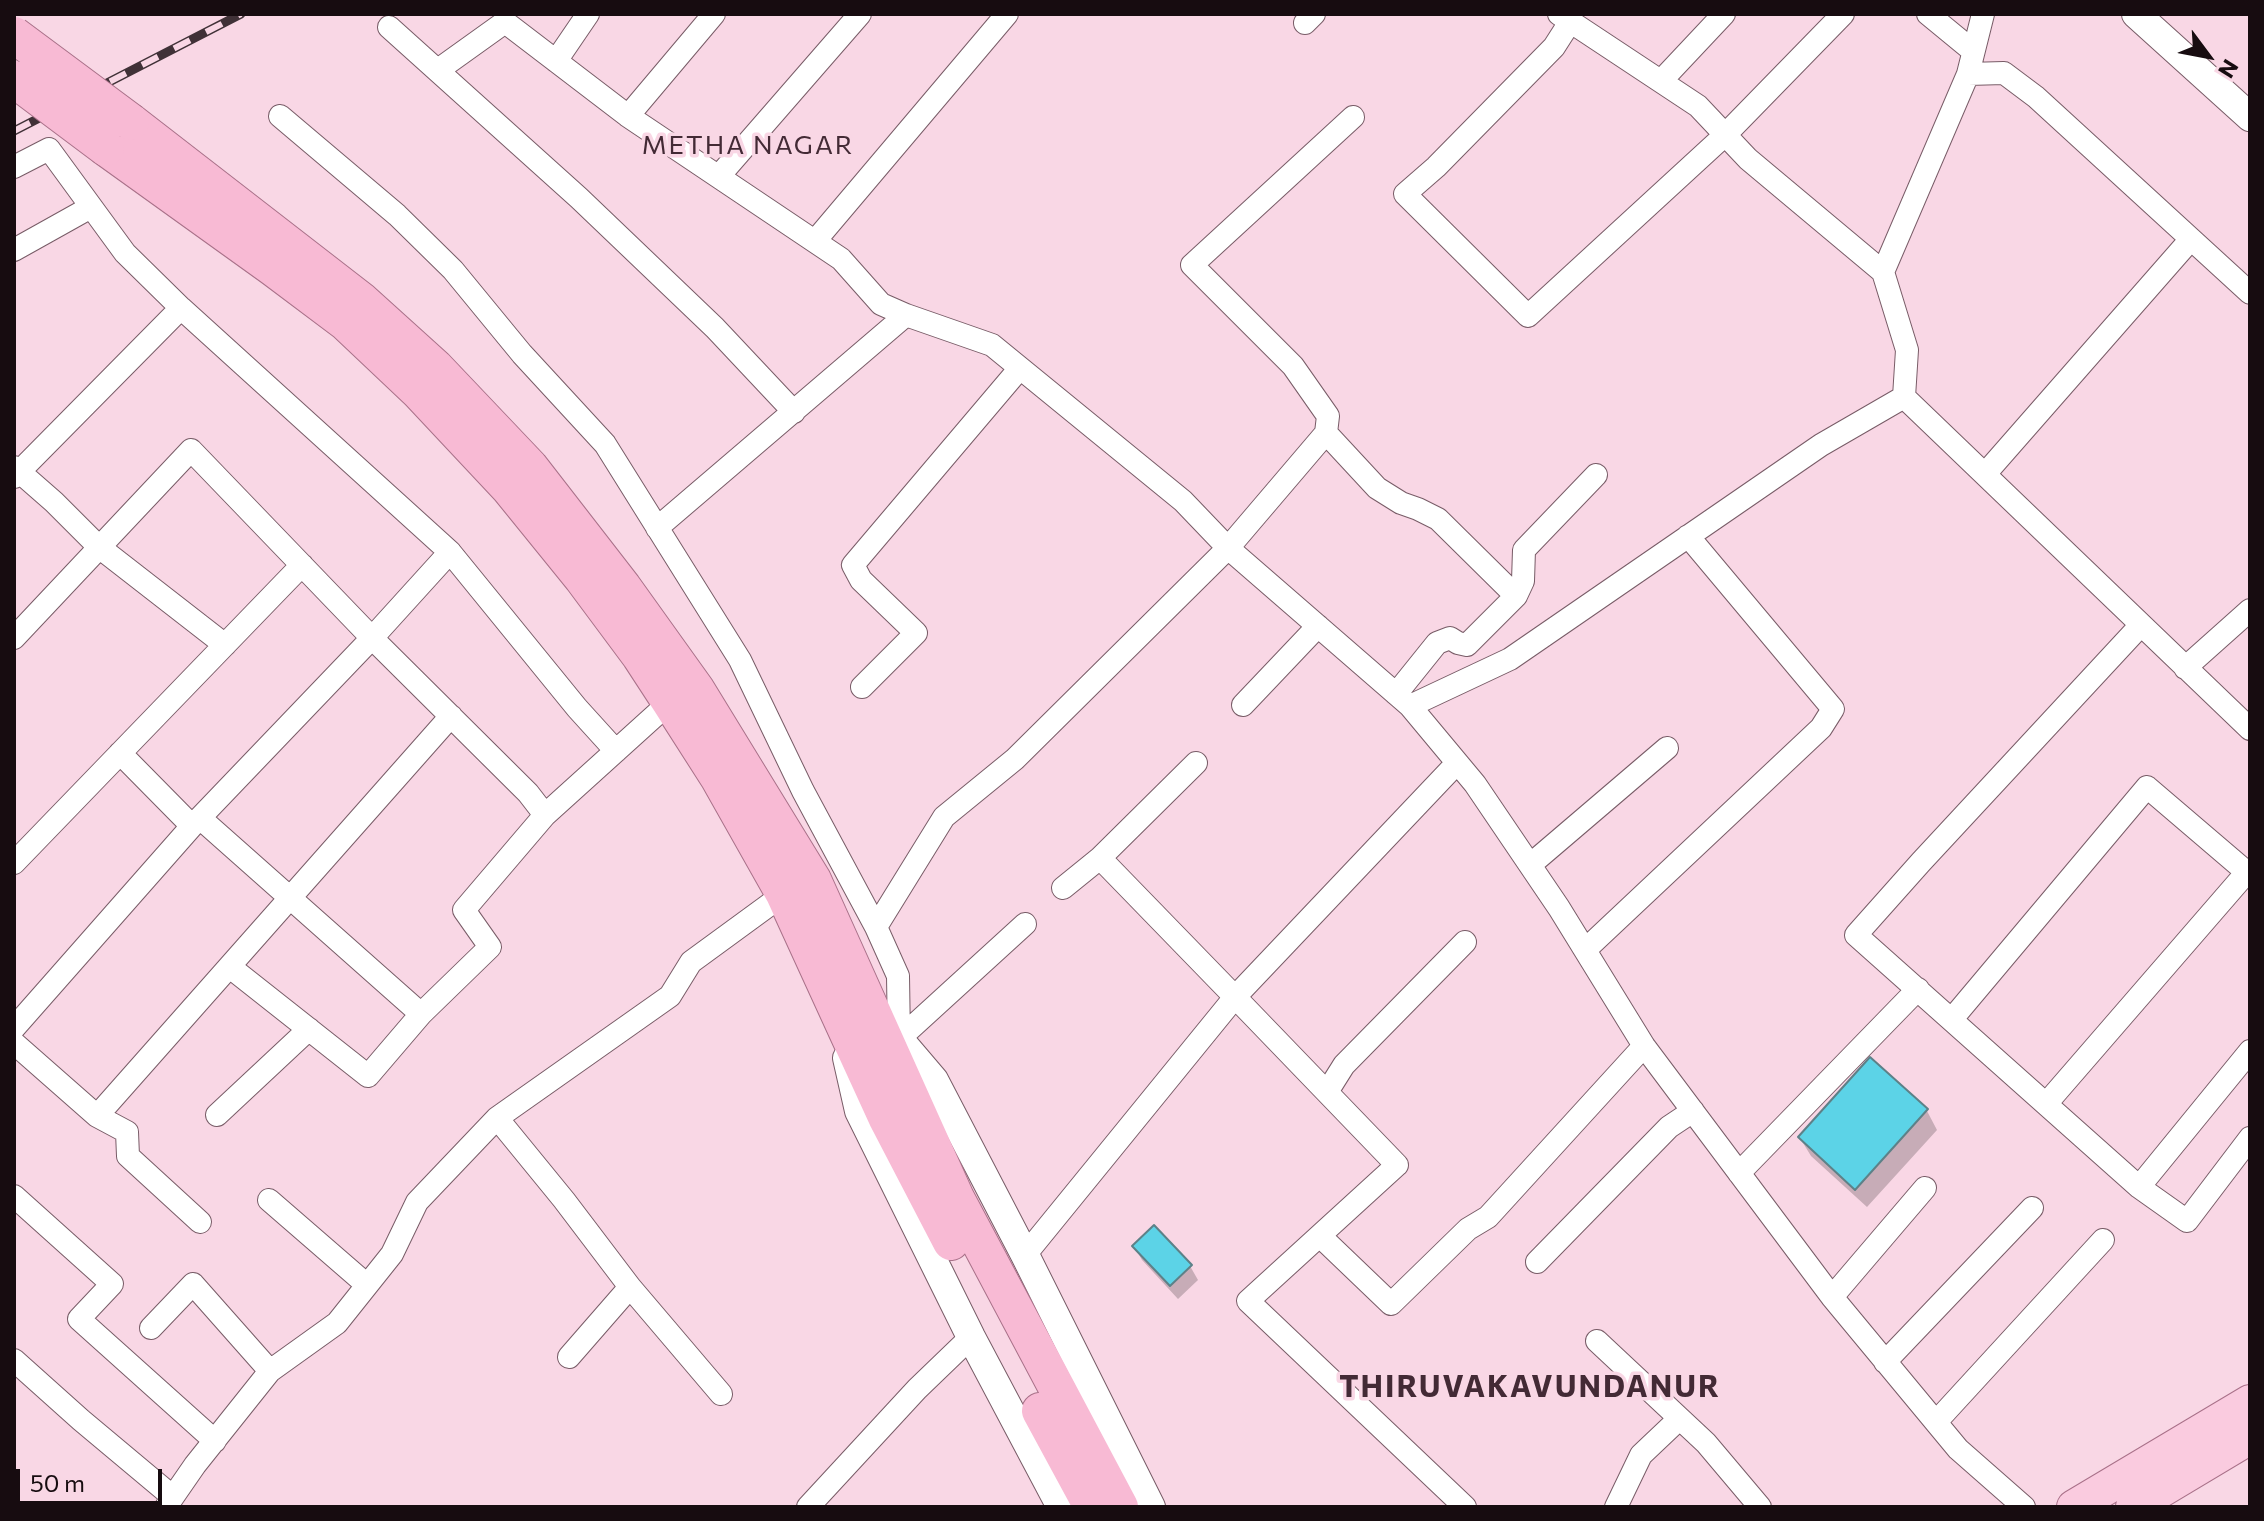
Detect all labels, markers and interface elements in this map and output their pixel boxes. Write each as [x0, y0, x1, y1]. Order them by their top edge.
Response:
north arrow [2168, 16, 2248, 96]
text: N [2213, 55, 2245, 83]
district label: METHA NAGAR [642, 129, 854, 161]
district label: THIRUVAKAVUNDANUR [1339, 1369, 1721, 1405]
scale bar [20, 1453, 166, 1503]
text: 50 m [30, 1468, 85, 1497]

